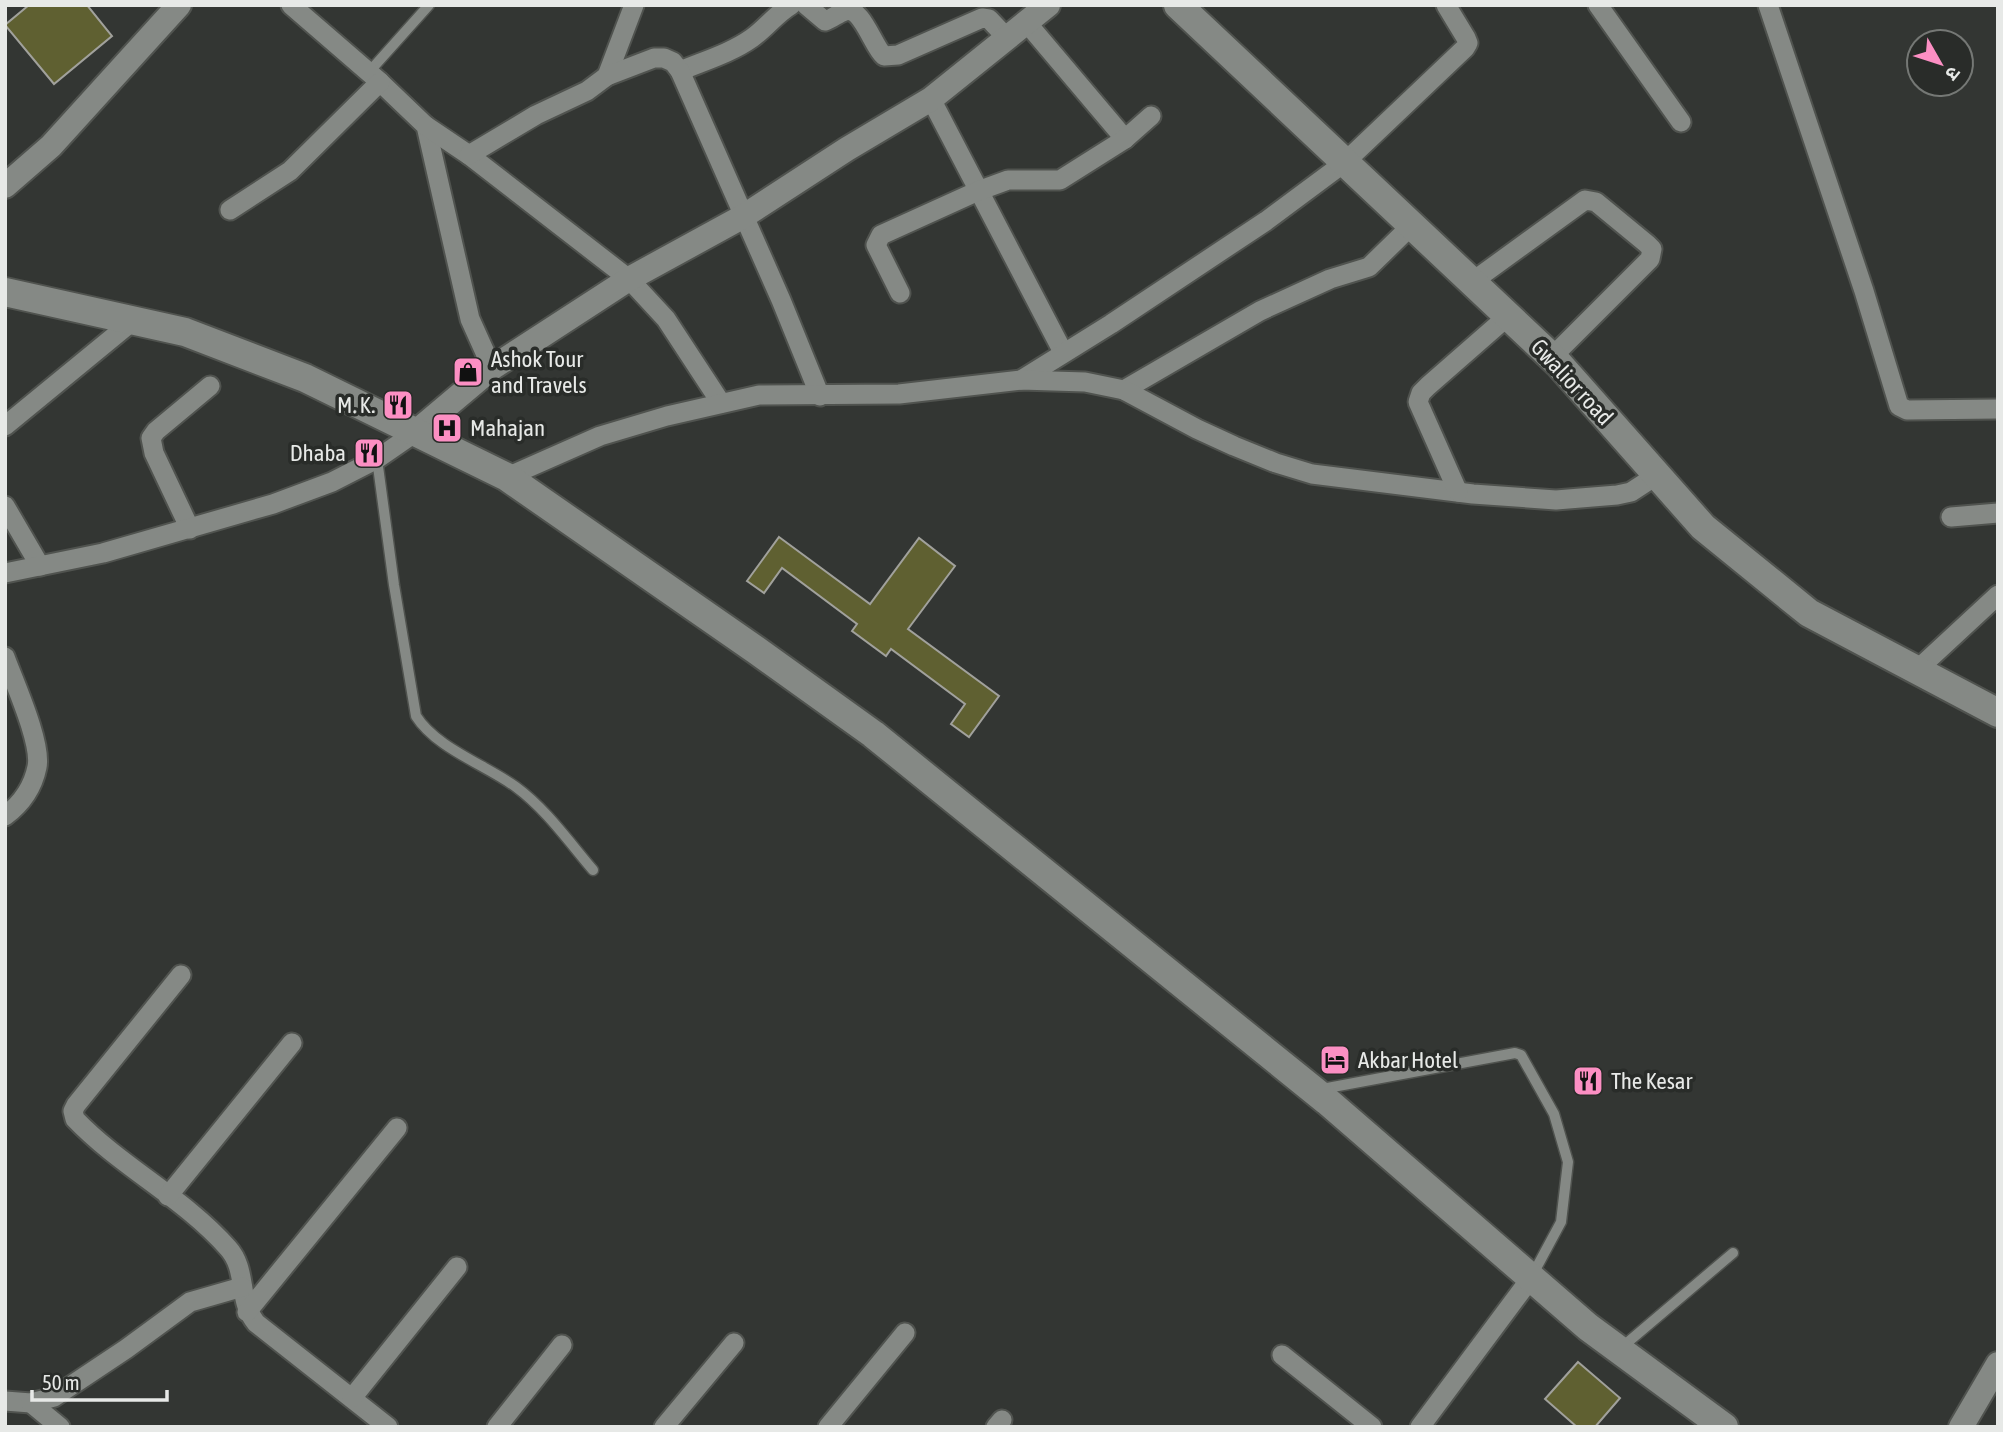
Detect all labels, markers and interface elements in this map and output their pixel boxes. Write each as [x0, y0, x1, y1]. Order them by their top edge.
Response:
north arrow [1905, 28, 1975, 98]
text: उ [1941, 62, 1965, 86]
street label: Gwalior road [1526, 334, 1618, 430]
place label: Ashok Tour and Travels [491, 346, 587, 398]
shop icon: Ashok Tour and Travels [451, 355, 485, 389]
restaurant icon: M. K. [381, 388, 415, 422]
place label: M. K. [337, 392, 375, 418]
hospital icon: Mahajan [430, 411, 464, 445]
place label: Mahajan [470, 415, 545, 441]
restaurant icon: Dhaba [352, 436, 386, 470]
place label: Dhaba [290, 440, 346, 466]
hotel icon: Akbar Hotel [1318, 1043, 1352, 1077]
place label: Akbar Hotel [1358, 1047, 1458, 1073]
restaurant icon: The Kesar [1571, 1064, 1605, 1098]
place label: The Kesar [1611, 1068, 1693, 1094]
scale bar [32, 1358, 166, 1402]
text: 50 m [42, 1370, 80, 1394]

